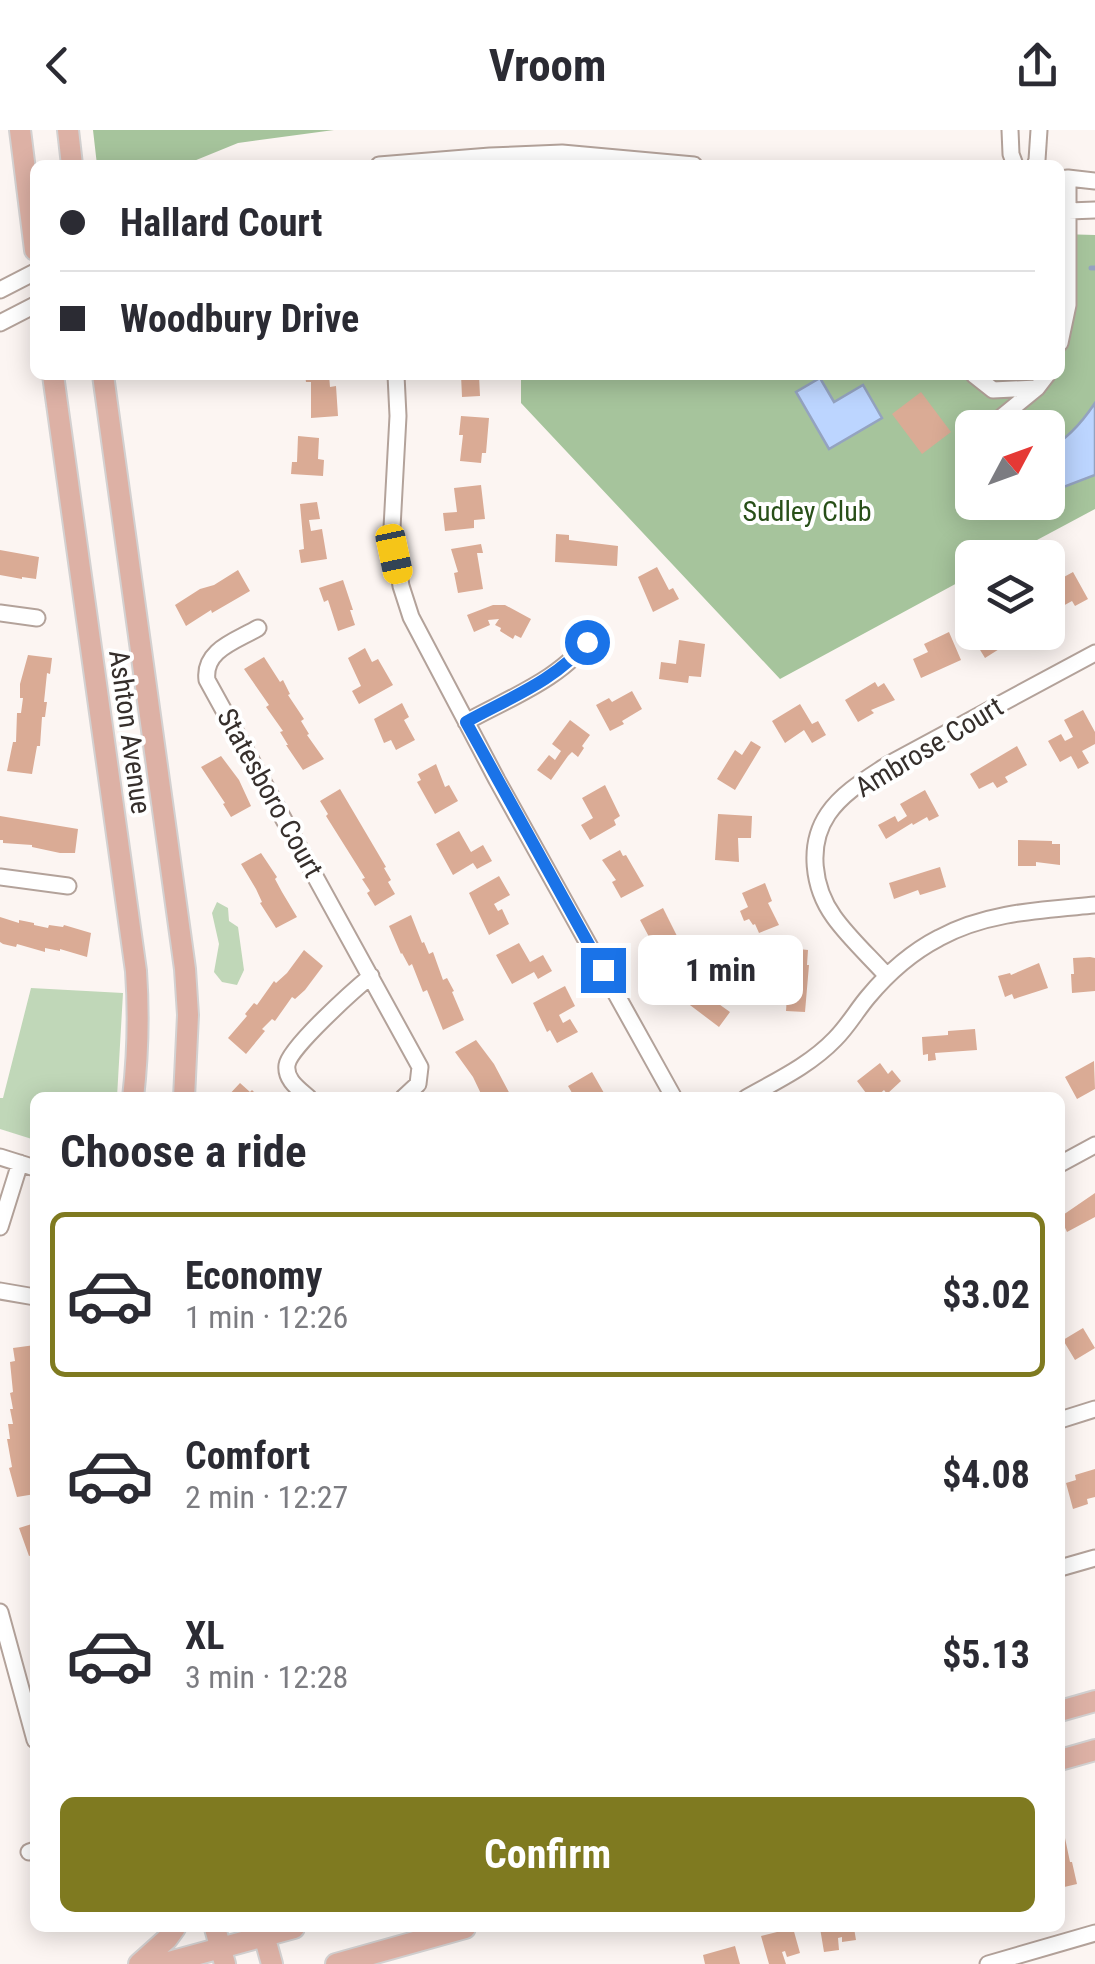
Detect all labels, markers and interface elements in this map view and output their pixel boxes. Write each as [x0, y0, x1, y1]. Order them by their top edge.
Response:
icon: back [30, 38, 85, 93]
icon: share [1010, 38, 1065, 93]
text: Vroom [489, 39, 606, 92]
text: Hallard Court [120, 201, 323, 245]
text: Woodbury Drive [120, 297, 359, 341]
north arrow [955, 410, 1065, 520]
map controls [955, 410, 1065, 650]
park label: Sudley Club [742, 495, 872, 528]
car [373, 522, 415, 586]
button: layers [955, 540, 1065, 650]
route start [565, 620, 610, 665]
street label: Ashton Avenue [102, 648, 158, 816]
street label: Ambrose Court [849, 690, 1009, 804]
street label: Statesboro Court [210, 703, 330, 883]
callout: 1 min [638, 935, 803, 1005]
route end [581, 948, 626, 993]
text: 1 min [685, 951, 756, 989]
text: Choose a ride [60, 1125, 307, 1178]
icon: car [65, 1250, 155, 1340]
text: Economy [185, 1254, 322, 1298]
text: $3.02 [942, 1273, 1030, 1317]
text: 1 min · 12:26 [185, 1298, 348, 1336]
icon: car [65, 1430, 155, 1520]
text: Comfort [185, 1434, 310, 1478]
text: $4.08 [942, 1453, 1030, 1497]
text: 2 min · 12:27 [185, 1478, 348, 1516]
icon: car [65, 1610, 155, 1700]
text: XL [185, 1614, 224, 1658]
text: $5.13 [942, 1633, 1030, 1677]
text: 3 min · 12:28 [185, 1658, 348, 1696]
button: Confirm [60, 1797, 1035, 1912]

